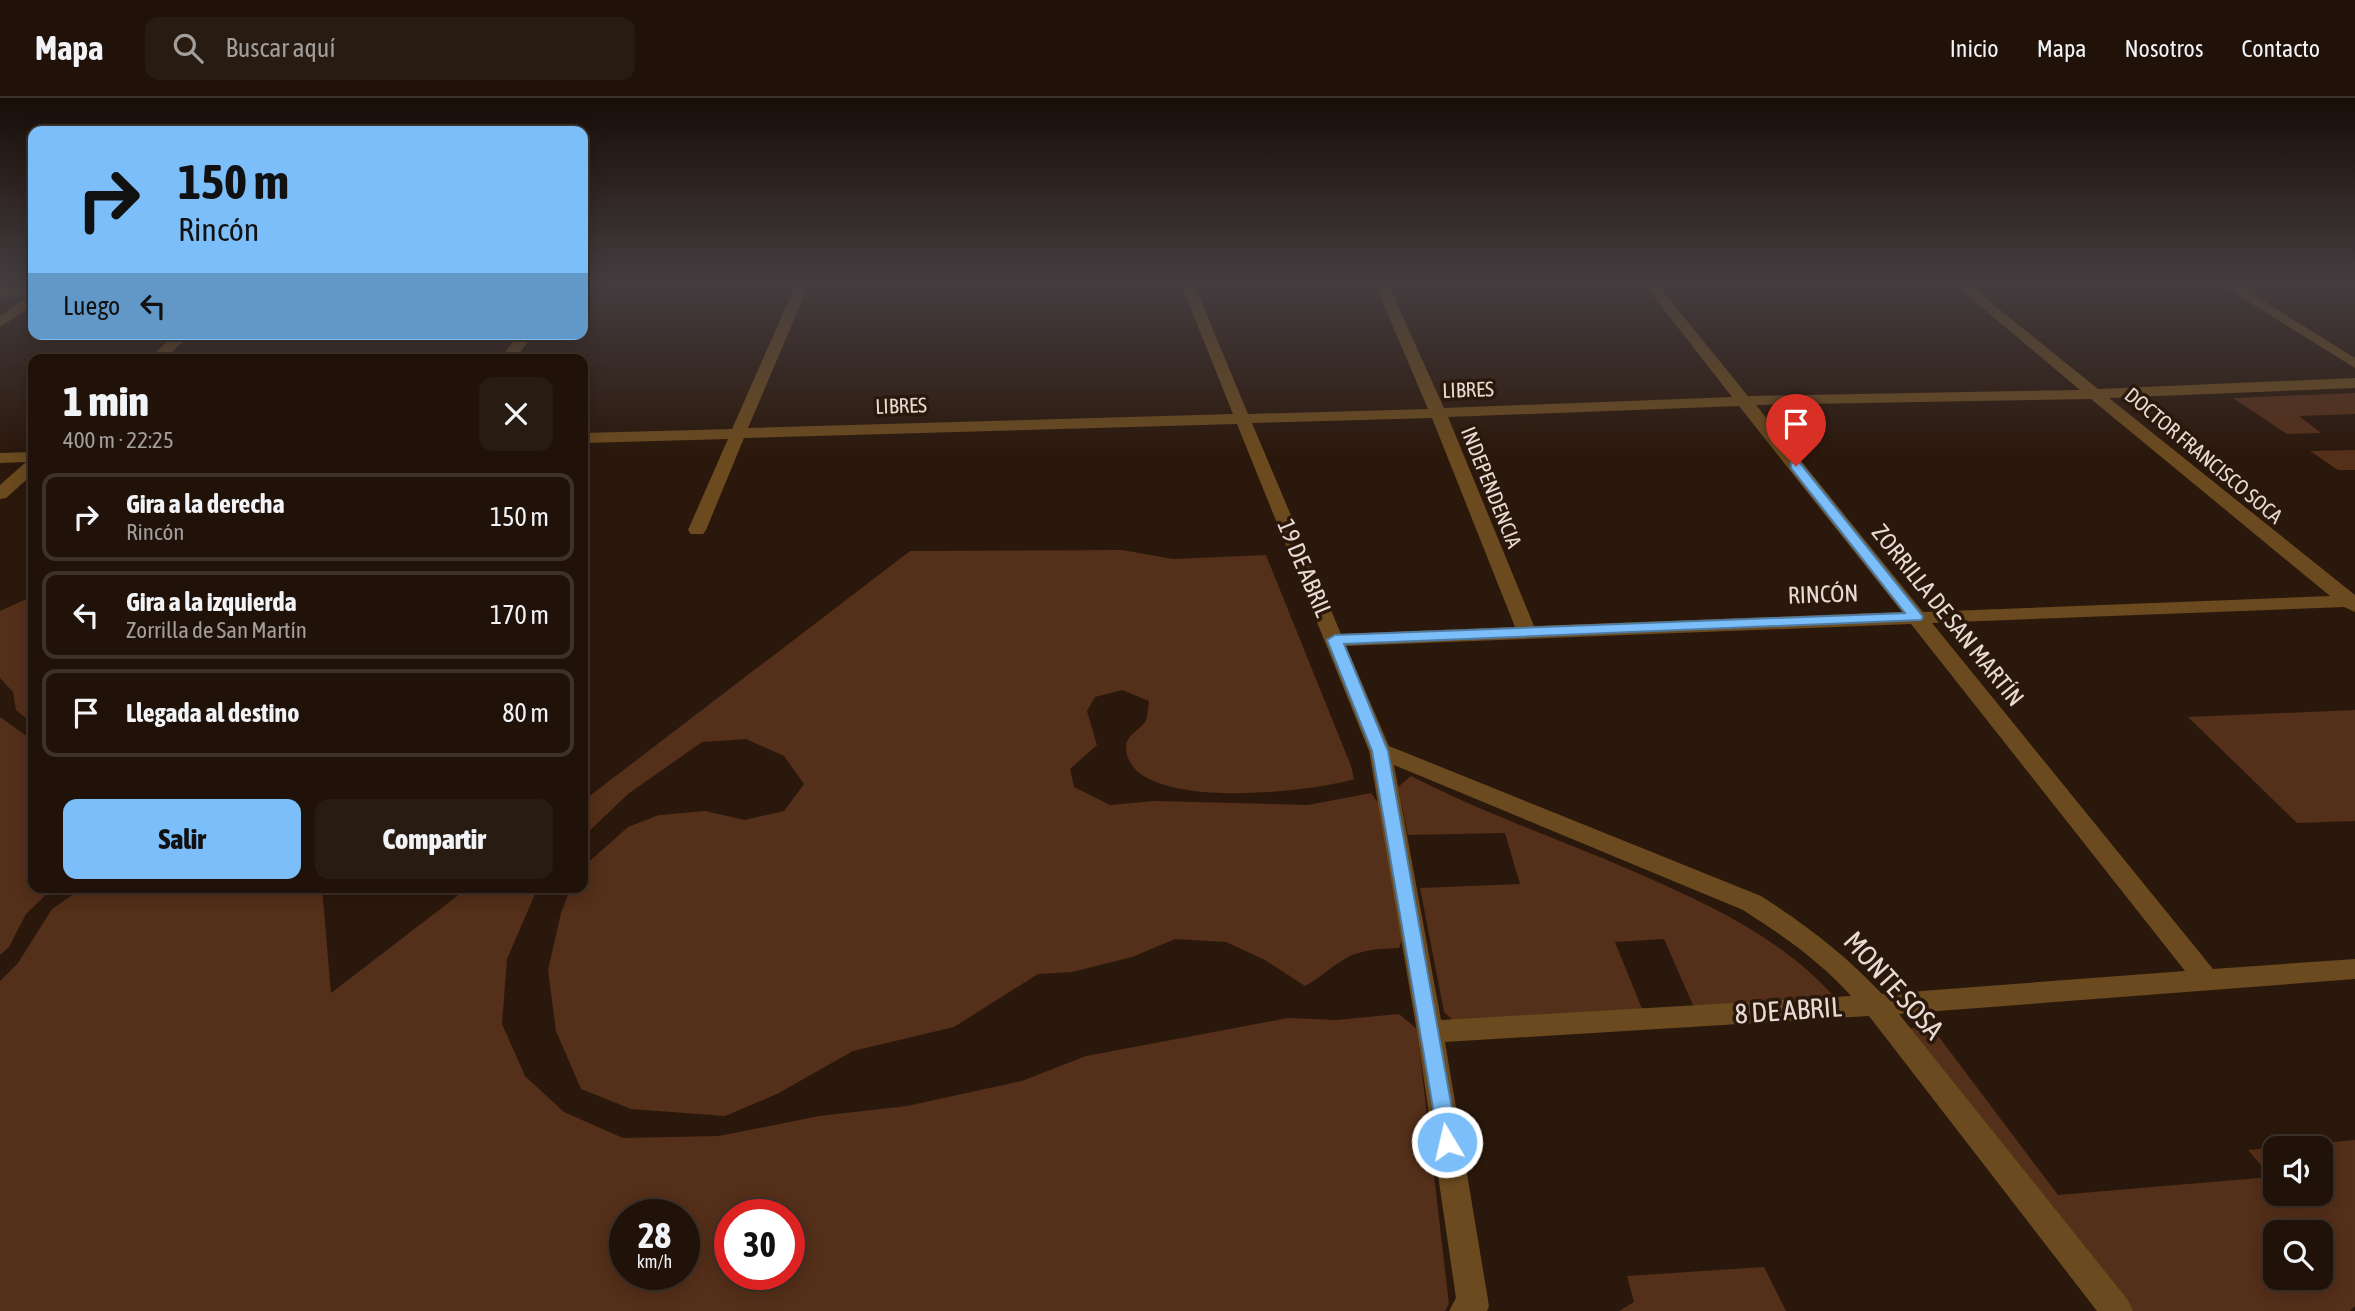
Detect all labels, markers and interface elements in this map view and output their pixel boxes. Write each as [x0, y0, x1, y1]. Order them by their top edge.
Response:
search box [145, 17, 635, 80]
text: Mapa [35, 29, 103, 67]
icon: search [169, 29, 207, 67]
text: Buscar aquí [225, 33, 335, 63]
text: Inicio [1950, 35, 1999, 62]
text: Mapa [2037, 35, 2086, 62]
text: Nosotros [2124, 35, 2203, 62]
text: Contacto [2241, 35, 2320, 62]
text: 150 m [178, 153, 289, 209]
icon: right [63, 154, 154, 245]
text: Rincón [178, 211, 259, 248]
icon: left [134, 287, 172, 325]
text: Luego [63, 291, 120, 321]
street label: LIBRES [1442, 376, 1494, 402]
text: 1 min [63, 377, 149, 425]
button: close [479, 377, 553, 451]
street label: DOCTOR FRANCISCO SOCA [2120, 382, 2288, 528]
street label: LIBRES [875, 392, 927, 418]
pin [1766, 394, 1826, 466]
icon: arrive [1777, 405, 1815, 443]
street label: INDEPENDENCIA [1457, 423, 1527, 552]
text: 400 m · 22:25 [63, 427, 174, 453]
text: Gira a la derecha [126, 489, 285, 519]
icon: right [67, 498, 105, 536]
text: 150 m [490, 502, 549, 532]
street label: 19 DE ABRIL [1272, 515, 1338, 621]
text: Rincón [126, 519, 184, 545]
street label: ZORRILLA DE SAN MARTÍN [1867, 519, 2029, 711]
street label: RINCÓN [1787, 579, 1859, 609]
text: Gira a la izquierda [126, 587, 297, 617]
icon: left [67, 596, 105, 634]
text: 170 m [490, 600, 549, 630]
text: Zorrilla de San Martín [126, 617, 307, 643]
icon: arrive [67, 694, 105, 732]
text: Llegada al destino [126, 698, 299, 728]
text: 80 m [502, 698, 549, 728]
button: Salir [63, 799, 301, 879]
button: Compartir [315, 799, 553, 879]
street label: MONTE SOSA [1838, 925, 1951, 1045]
street label: 8 DE ABRIL [1733, 990, 1843, 1030]
position arrow [1410, 1105, 1484, 1179]
map controls [2263, 1136, 2333, 1290]
button: sound [2263, 1136, 2333, 1206]
speed limit sign: 30 [714, 1199, 805, 1290]
text: 28 [638, 1215, 671, 1255]
button: search [2263, 1220, 2333, 1290]
text: km/h [637, 1251, 672, 1272]

